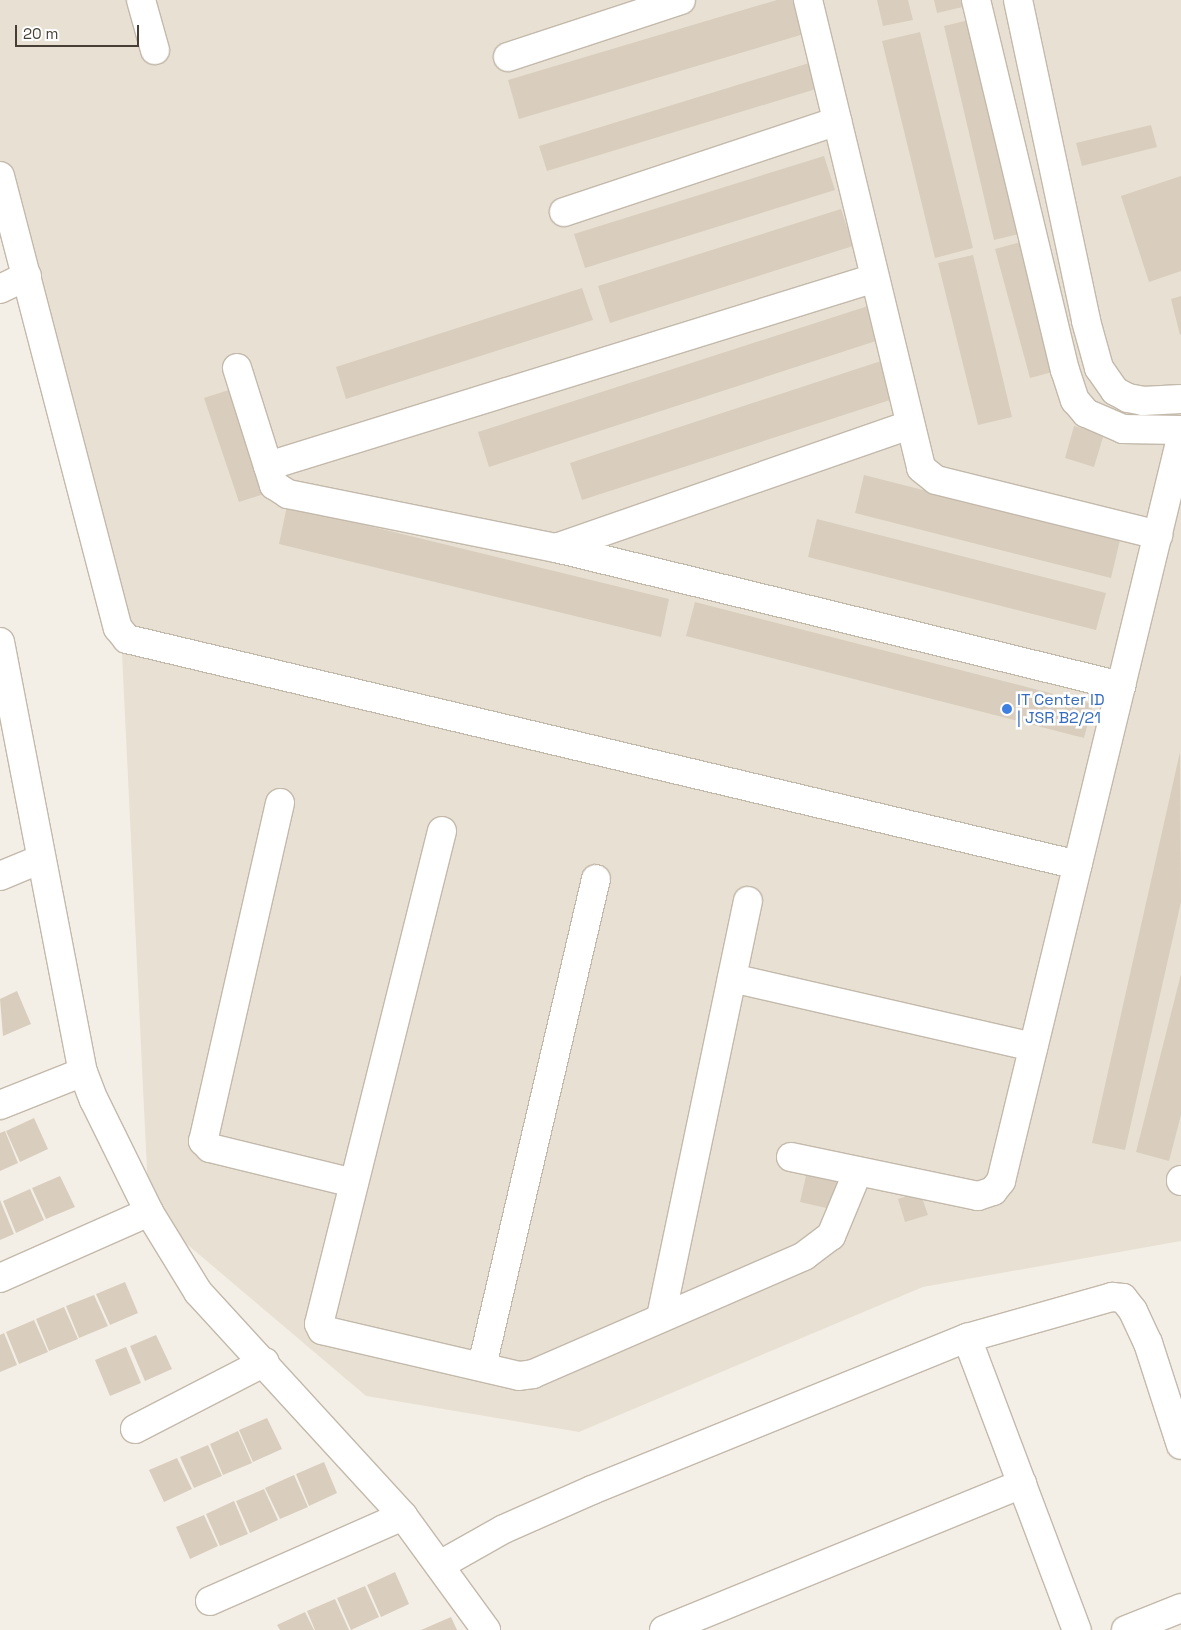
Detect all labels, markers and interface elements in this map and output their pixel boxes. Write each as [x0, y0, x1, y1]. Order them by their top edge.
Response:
scale bar [18, 15, 141, 47]
text: 20 m [23, 24, 58, 43]
place label: IT Center ID | JSR B2/21 [1017, 690, 1105, 728]
marker: IT Center ID | JSR B2/21 [1001, 703, 1013, 715]

